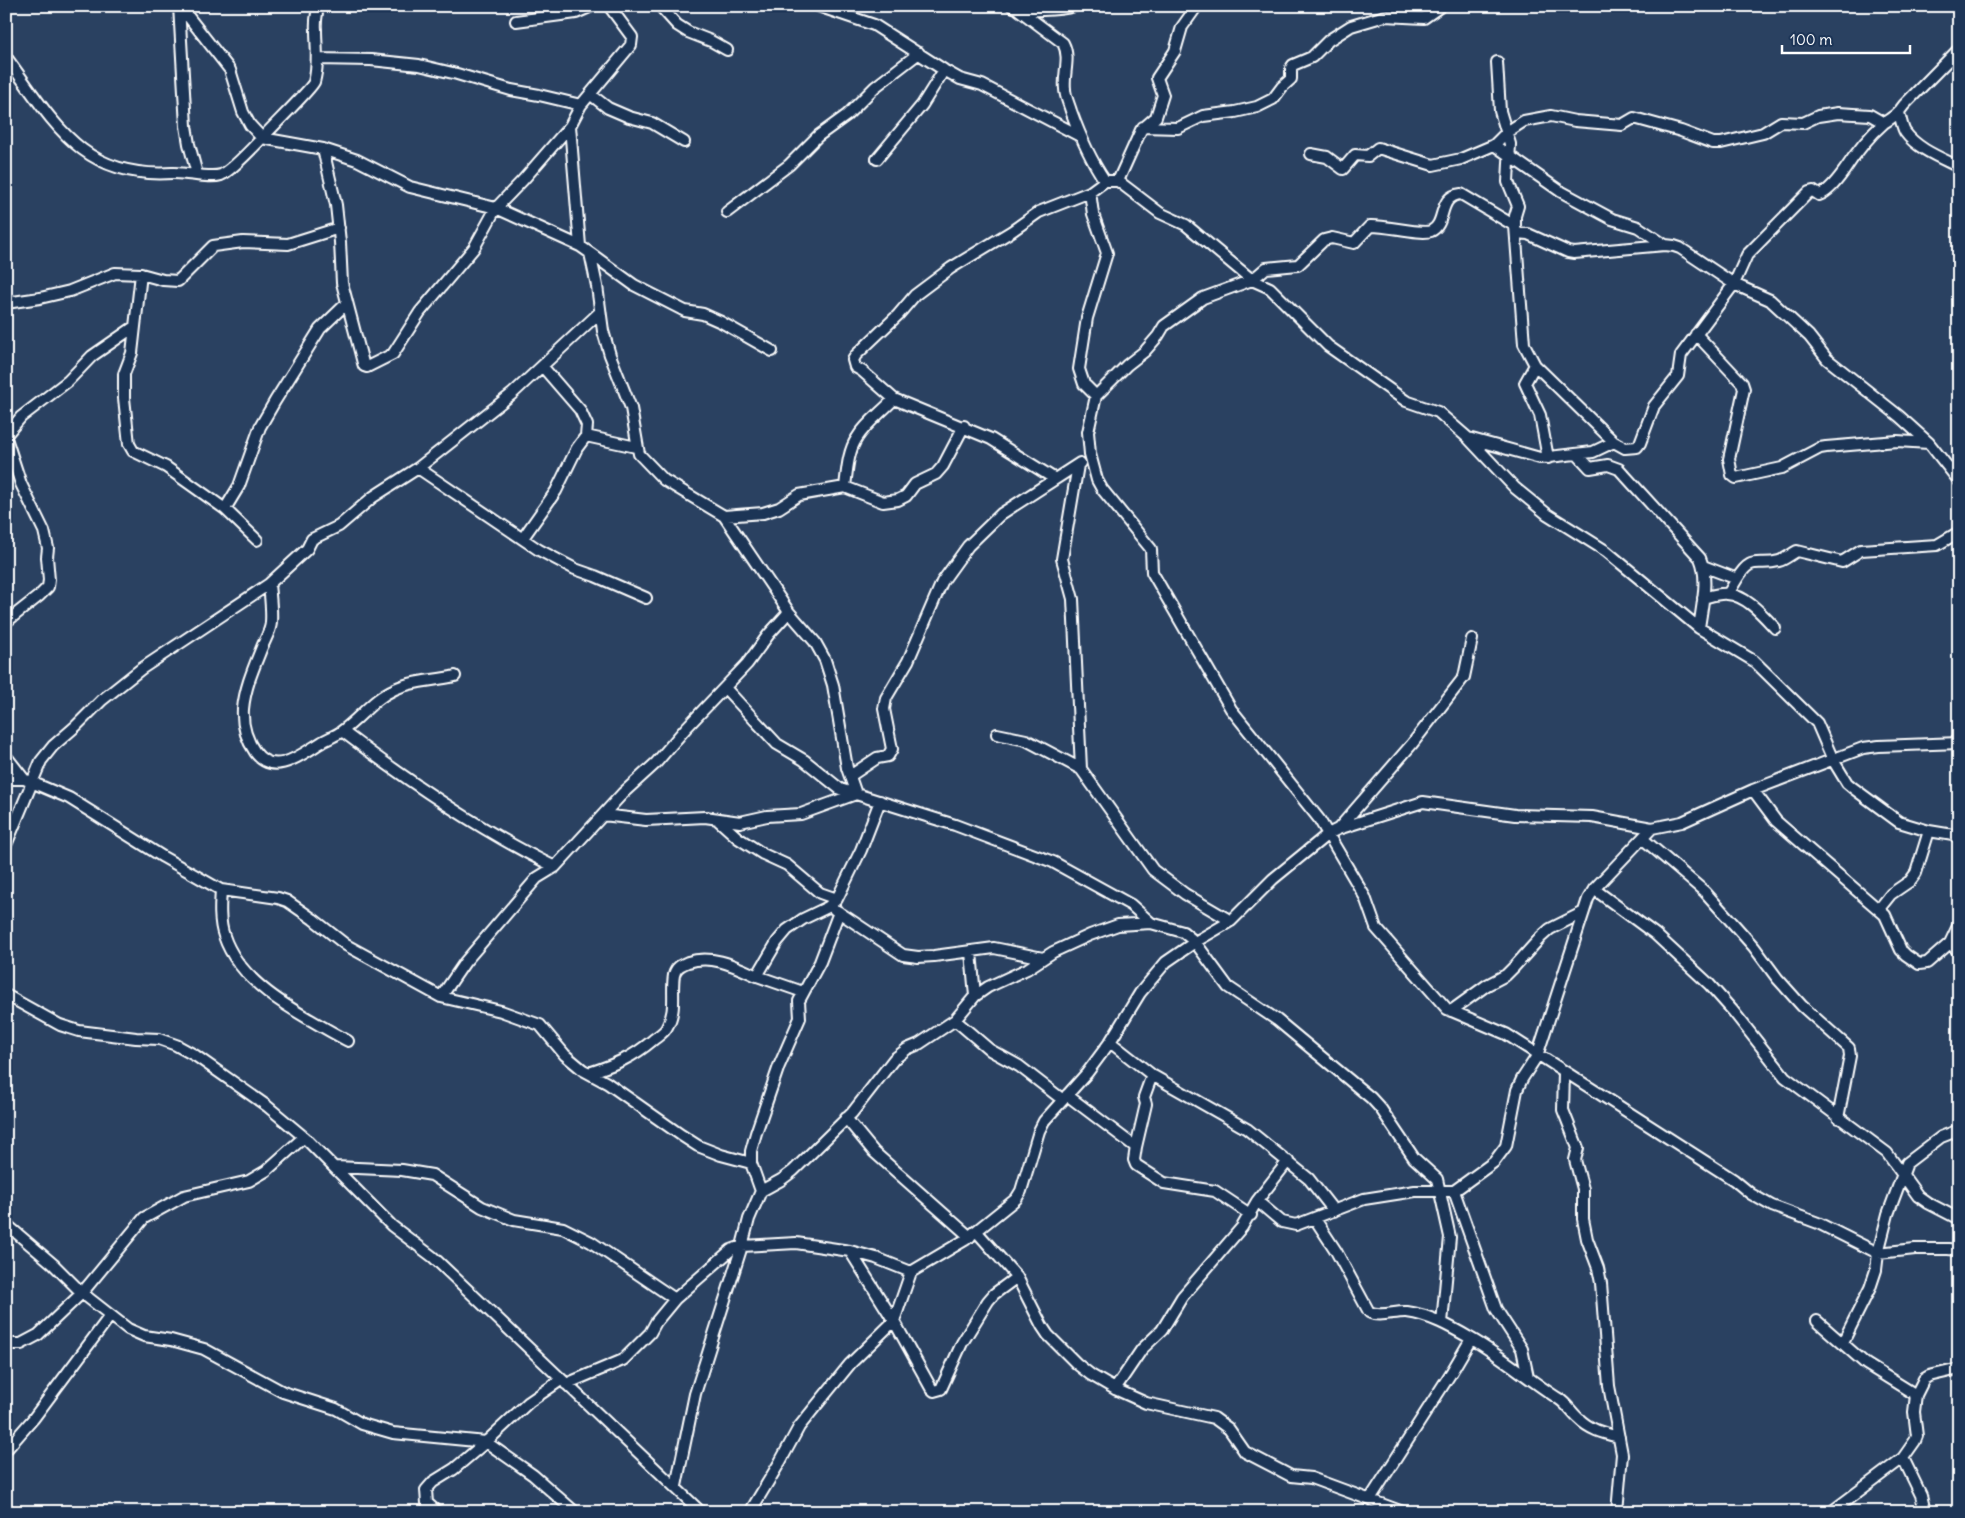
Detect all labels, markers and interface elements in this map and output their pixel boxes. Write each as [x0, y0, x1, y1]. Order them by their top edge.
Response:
scale bar [1782, 22, 1910, 54]
text: 100 m [1790, 30, 1832, 49]

